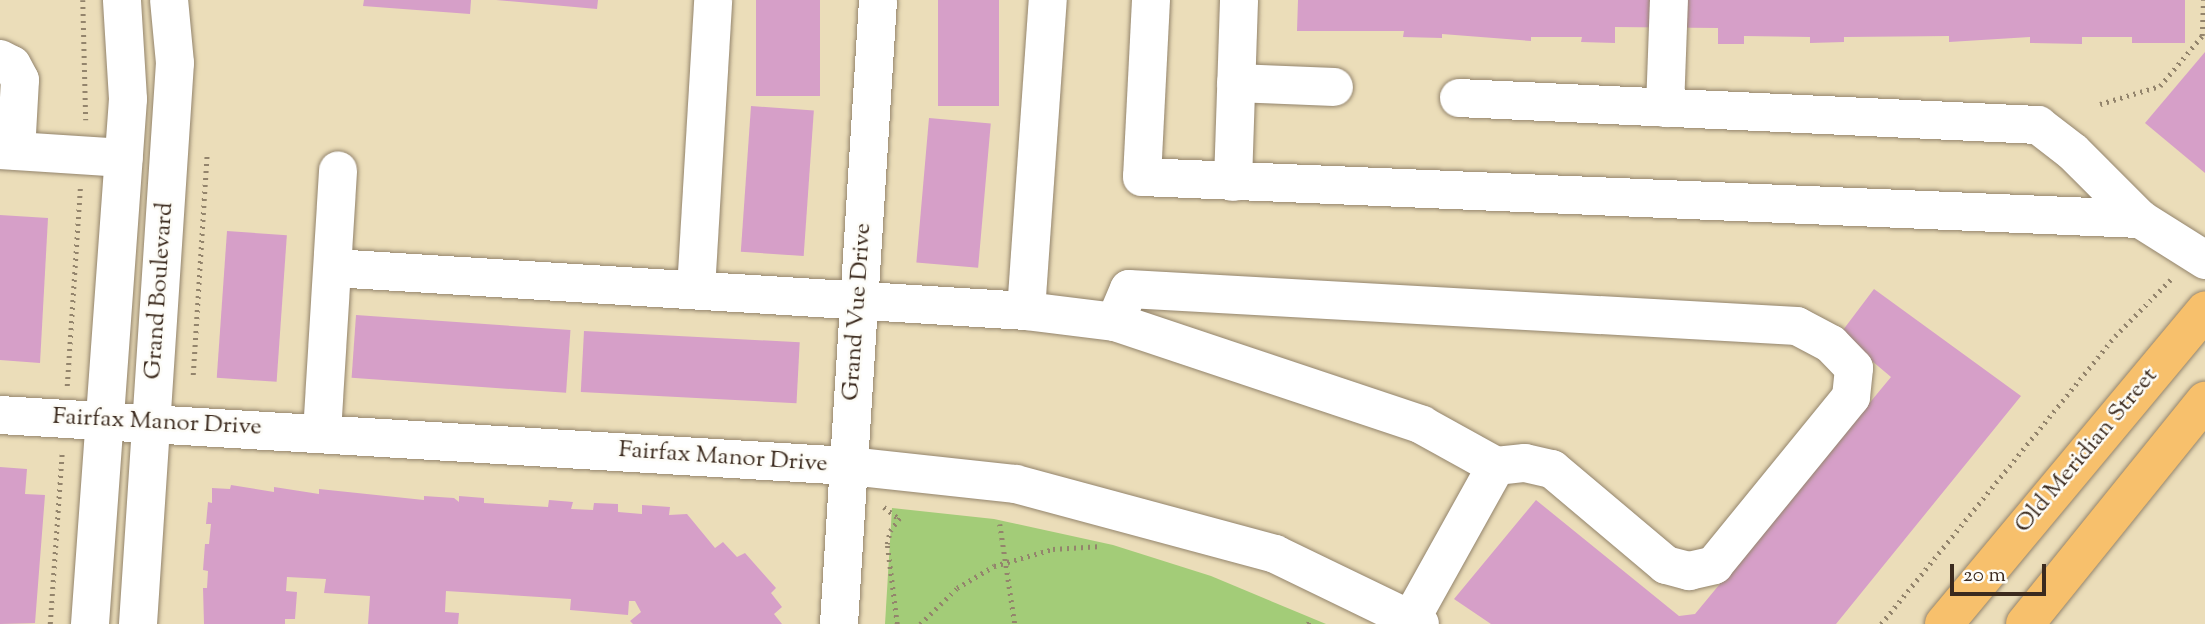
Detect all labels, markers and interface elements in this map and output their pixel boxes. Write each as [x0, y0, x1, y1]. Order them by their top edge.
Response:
street label: Grand Boulevard [139, 201, 181, 381]
street label: Grand Vue Drive [837, 222, 879, 402]
street label: Old Meridian Street [2009, 363, 2165, 539]
street label: Fairfax Manor Drive [52, 403, 262, 443]
street label: Fairfax Manor Drive [618, 436, 828, 480]
scale bar [1953, 550, 2049, 594]
text: 20 m [1963, 561, 2006, 591]

